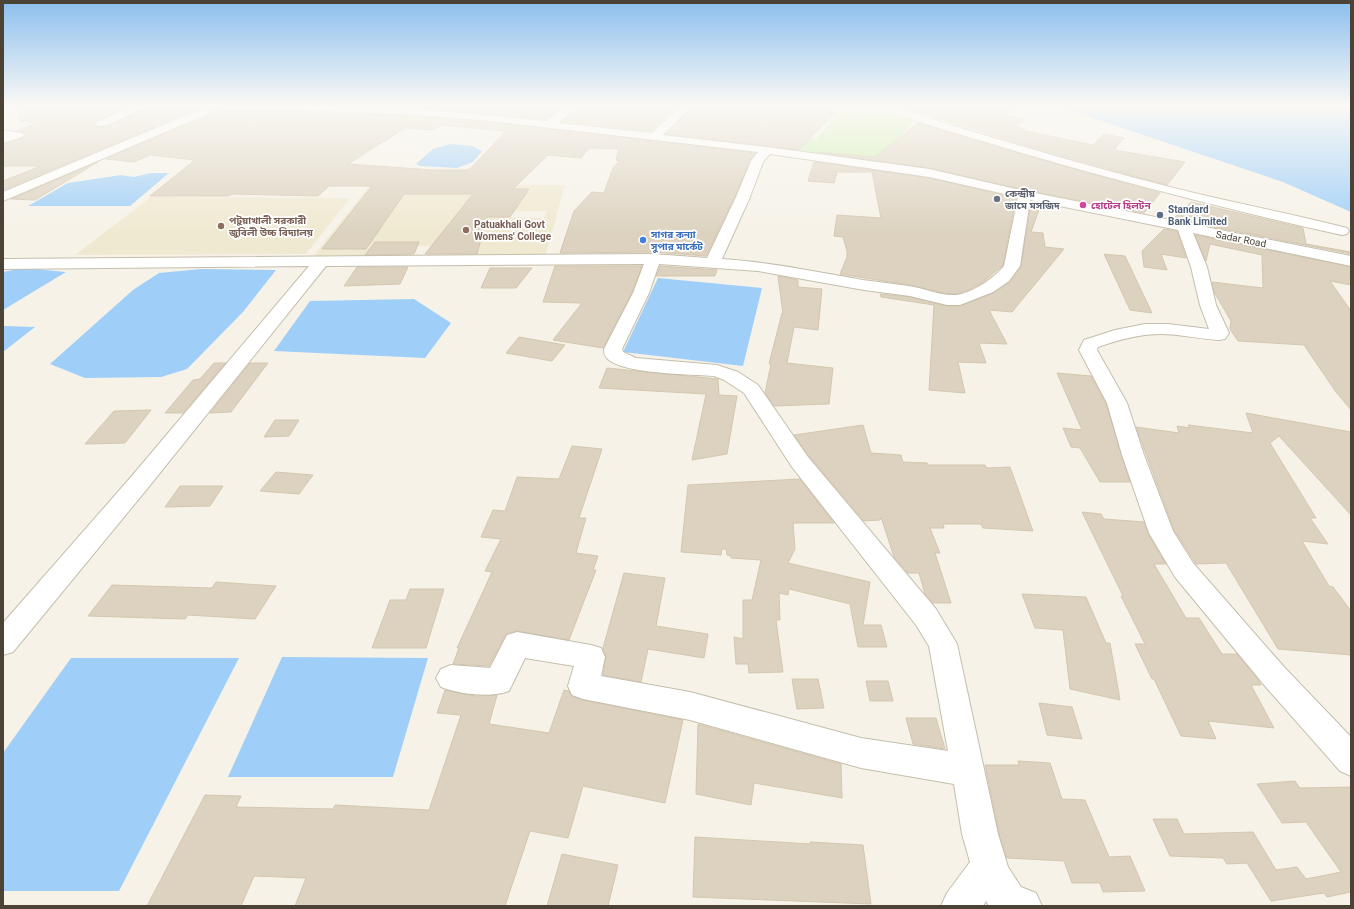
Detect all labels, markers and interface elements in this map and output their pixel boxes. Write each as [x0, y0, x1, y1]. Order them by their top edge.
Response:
place label: কেন্দ্রীয় জামে মসজিদ [1004, 188, 1060, 211]
marker: কেন্দ্রীয় জামে মসজিদ [992, 194, 1002, 204]
marker: হোটেল হিলটন [1078, 200, 1088, 210]
place label: হোটেল হিলটন [1091, 200, 1151, 211]
place label: Standard Bank Limited [1168, 204, 1227, 227]
marker: Standard Bank Limited [1155, 210, 1165, 220]
place label: পটুয়াখালী সরকারী জুবিলী উচ্চ বিদ্যালয় [228, 215, 314, 238]
place label: Patuakhali Govt Womens' College [474, 219, 552, 242]
marker: পটুয়াখালী সরকারী জুবিলী উচ্চ বিদ্যালয় [216, 221, 226, 231]
marker: Patuakhali Govt Womens' College [461, 225, 471, 235]
place label: সাগর কন্যা সুপার মার্কেট [650, 229, 703, 253]
street label: Sadar Road [1215, 229, 1267, 249]
marker: সাগর কন্যা সুপার মার্কেট [638, 235, 648, 245]

